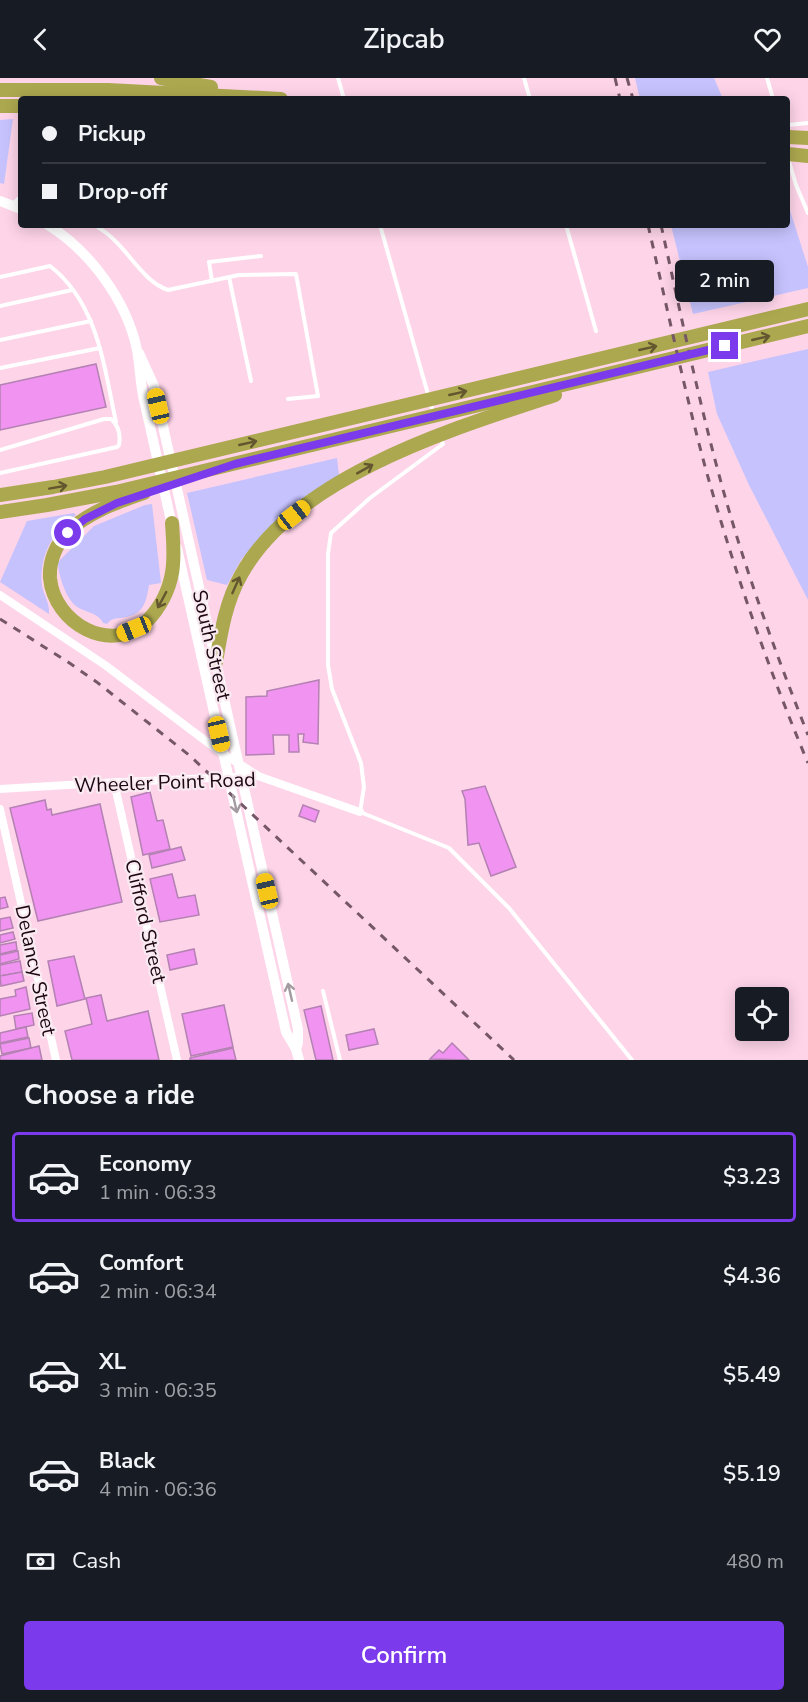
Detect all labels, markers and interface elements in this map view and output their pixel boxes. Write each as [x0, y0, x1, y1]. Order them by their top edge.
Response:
text: Zipcab [363, 21, 445, 58]
icon: back [24, 23, 57, 56]
icon: heart [751, 23, 784, 56]
text: Pickup [78, 119, 146, 149]
text: Drop-off [78, 177, 167, 207]
callout: 2 min [676, 259, 774, 301]
text: 2 min [699, 267, 750, 294]
one-way arrow [751, 331, 770, 343]
route end [711, 332, 738, 359]
one-way arrow [638, 341, 657, 353]
car [145, 386, 171, 426]
one-way arrow [448, 387, 467, 398]
one-way arrow [238, 437, 257, 449]
one-way arrow [357, 462, 374, 474]
one-way arrow [48, 481, 67, 492]
car [274, 497, 314, 533]
route start [54, 519, 81, 546]
one-way arrow [231, 577, 242, 595]
street label: South Street [186, 587, 238, 704]
one-way arrow [156, 591, 168, 608]
car [114, 614, 154, 644]
car [206, 714, 232, 754]
street label: Wheeler Point Road [74, 766, 256, 799]
one-way arrow [229, 794, 241, 813]
street label: Clifford Street [118, 857, 173, 987]
car [254, 871, 280, 911]
street label: Delancy Street [9, 902, 63, 1039]
one-way arrow [284, 983, 295, 1002]
map controls [735, 987, 789, 1041]
button: locate [735, 987, 789, 1041]
text: Choose a ride [24, 1077, 195, 1114]
text: Economy [99, 1149, 191, 1179]
icon: car [27, 1150, 81, 1204]
text: $3.23 [723, 1162, 781, 1192]
text: 1 min · 06:33 [99, 1179, 217, 1206]
text: Comfort [99, 1248, 183, 1278]
icon: car [27, 1249, 81, 1303]
text: $4.36 [723, 1261, 781, 1291]
text: 2 min · 06:34 [99, 1278, 217, 1305]
text: XL [99, 1347, 126, 1377]
icon: car [27, 1348, 81, 1402]
text: $5.49 [723, 1360, 781, 1390]
text: 3 min · 06:35 [99, 1377, 217, 1404]
text: Black [99, 1446, 155, 1476]
icon: car [27, 1447, 81, 1501]
text: $5.19 [723, 1459, 781, 1489]
text: 4 min · 06:36 [99, 1476, 217, 1503]
icon: cash [24, 1545, 57, 1578]
text: Cash [72, 1546, 121, 1576]
text: 480 m [726, 1548, 784, 1575]
button: Confirm [24, 1621, 784, 1690]

